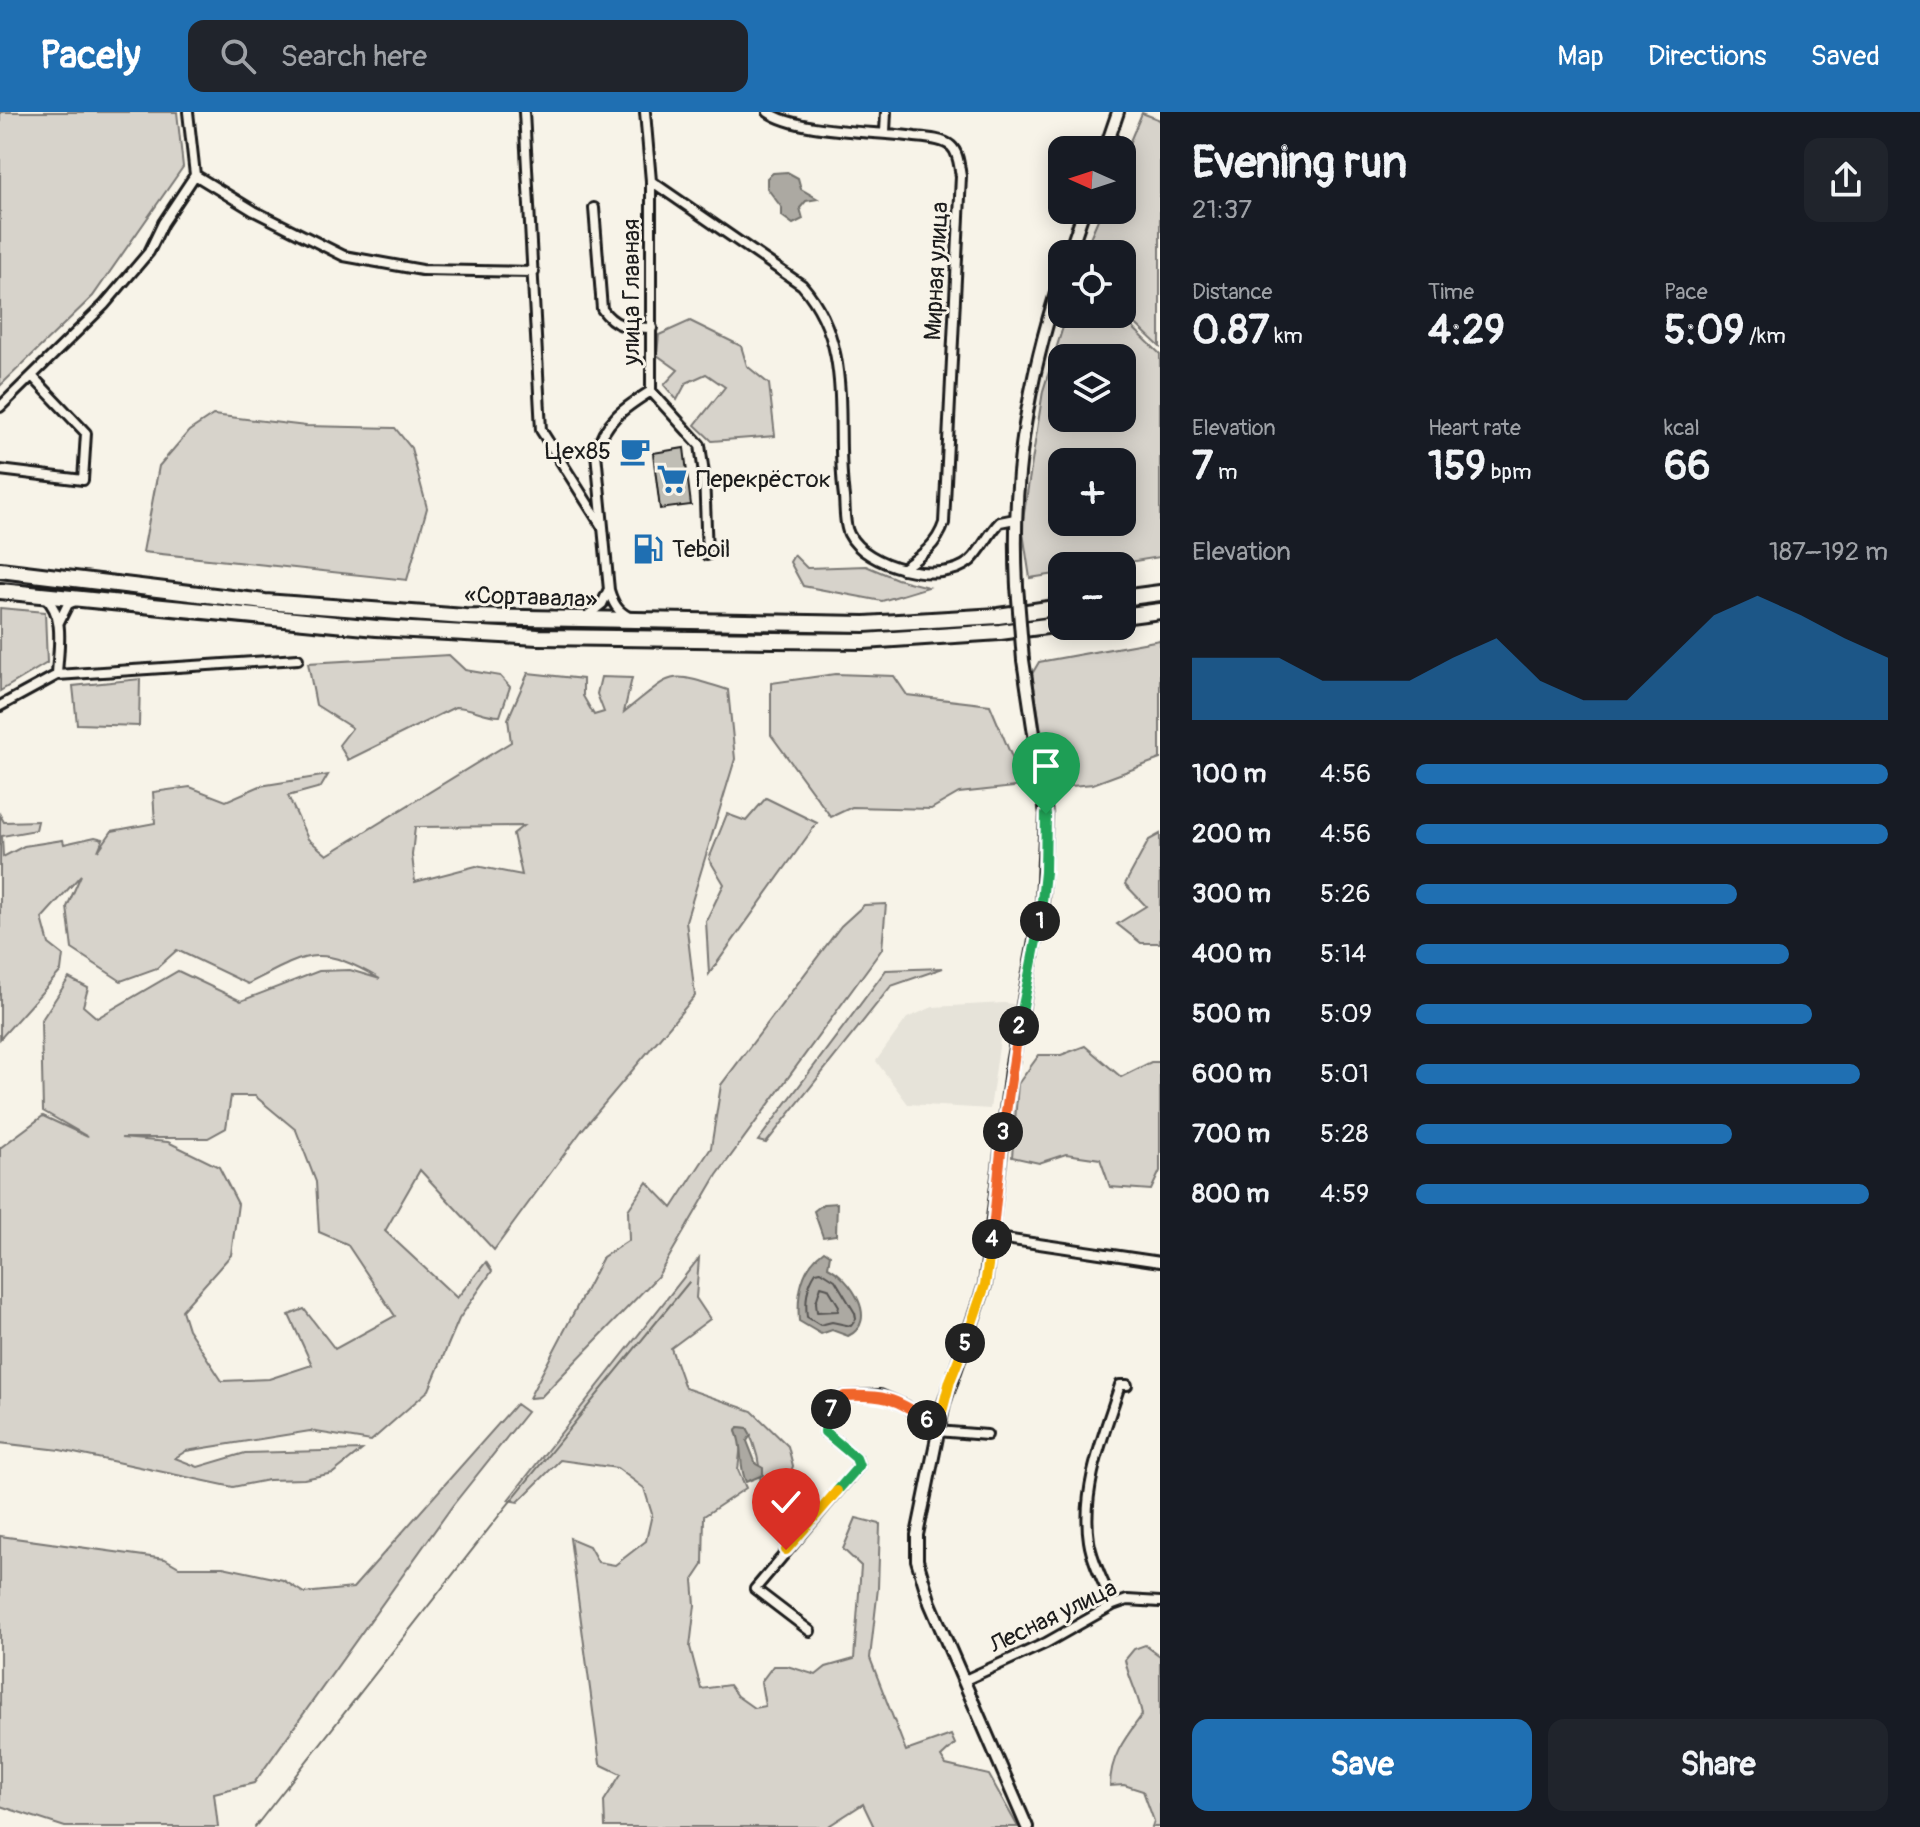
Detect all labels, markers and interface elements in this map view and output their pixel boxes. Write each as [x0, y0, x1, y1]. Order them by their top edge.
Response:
search box [188, 20, 748, 92]
text: Pacely [40, 32, 140, 80]
icon: search [216, 34, 260, 78]
text: Search here [280, 38, 427, 75]
text: Map [1557, 39, 1604, 74]
text: Directions [1648, 39, 1767, 74]
text: Saved [1811, 39, 1880, 74]
north arrow [1048, 136, 1136, 224]
map controls [1048, 136, 1136, 640]
text: Evening run [1192, 136, 1407, 191]
button: share [1804, 138, 1888, 222]
text: 21:37 [1192, 194, 1252, 226]
street label: Мирная улица [918, 201, 955, 341]
street label: улица Главная [617, 219, 646, 366]
button: locate [1048, 240, 1136, 328]
text: Distance [1192, 278, 1272, 306]
text: Time [1428, 278, 1474, 306]
text: Pace [1664, 278, 1708, 306]
text: 0.87 [1192, 306, 1269, 355]
text: 4:29 [1428, 306, 1505, 355]
text: 5:09 [1664, 306, 1744, 355]
text: km [1269, 322, 1303, 350]
text: /km [1744, 322, 1786, 350]
button: layers [1048, 344, 1136, 432]
text: Elevation [1192, 414, 1276, 442]
text: Heart rate [1428, 414, 1521, 442]
text: kcal [1664, 414, 1700, 442]
cafe icon: Цех85 [618, 434, 652, 468]
place label: Цех85 [545, 437, 611, 466]
text: 7 [1192, 442, 1213, 491]
text: 159 [1428, 442, 1486, 491]
text: 66 [1664, 442, 1711, 491]
button: + [1048, 448, 1136, 536]
text: m [1213, 458, 1237, 486]
text: bpm [1486, 458, 1531, 486]
supermarket icon: Перекрёсток [655, 462, 689, 496]
place label: Перекрёсток [696, 465, 831, 494]
fuel station icon: Teboil [631, 532, 665, 566]
place label: Teboil [672, 535, 730, 564]
text: Elevation [1192, 536, 1291, 568]
text: 187–192 m [1769, 536, 1888, 568]
button: − [1048, 552, 1136, 640]
street label: «Сортавала» [464, 581, 598, 614]
pin [1012, 732, 1080, 814]
icon: arrive [1024, 744, 1068, 788]
text: 100 m [1192, 758, 1266, 790]
text: 4:56 [1320, 758, 1371, 790]
text: 200 m [1192, 818, 1271, 850]
text: 4:56 [1320, 818, 1371, 850]
text: 300 m [1192, 878, 1271, 910]
text: 5:26 [1320, 878, 1371, 910]
pin: 1 [1020, 901, 1060, 941]
text: 1 [1036, 907, 1044, 935]
text: 400 m [1192, 938, 1271, 970]
text: 5:14 [1320, 938, 1366, 970]
text: 500 m [1192, 998, 1270, 1030]
text: 5:09 [1320, 998, 1372, 1030]
pin: 2 [999, 1006, 1039, 1046]
text: 2 [1013, 1012, 1025, 1040]
text: 600 m [1192, 1058, 1271, 1090]
text: 5:01 [1320, 1058, 1369, 1090]
pin: 3 [983, 1112, 1023, 1152]
text: 3 [997, 1118, 1009, 1146]
text: 700 m [1192, 1118, 1270, 1150]
text: 5:28 [1320, 1118, 1369, 1150]
text: 800 m [1192, 1178, 1269, 1210]
text: 4:59 [1320, 1178, 1370, 1210]
pin: 4 [972, 1219, 1012, 1259]
text: 4 [986, 1225, 998, 1253]
pin: 5 [945, 1323, 985, 1363]
text: 5 [959, 1329, 971, 1357]
pin: 7 [811, 1389, 851, 1429]
text: 7 [825, 1395, 837, 1423]
pin: 6 [907, 1400, 947, 1440]
text: 6 [921, 1406, 933, 1434]
pin [752, 1468, 820, 1550]
icon: check [764, 1480, 808, 1524]
street label: Лесная улица [984, 1573, 1122, 1660]
button: Save [1192, 1719, 1532, 1811]
button: Share [1548, 1719, 1888, 1811]

